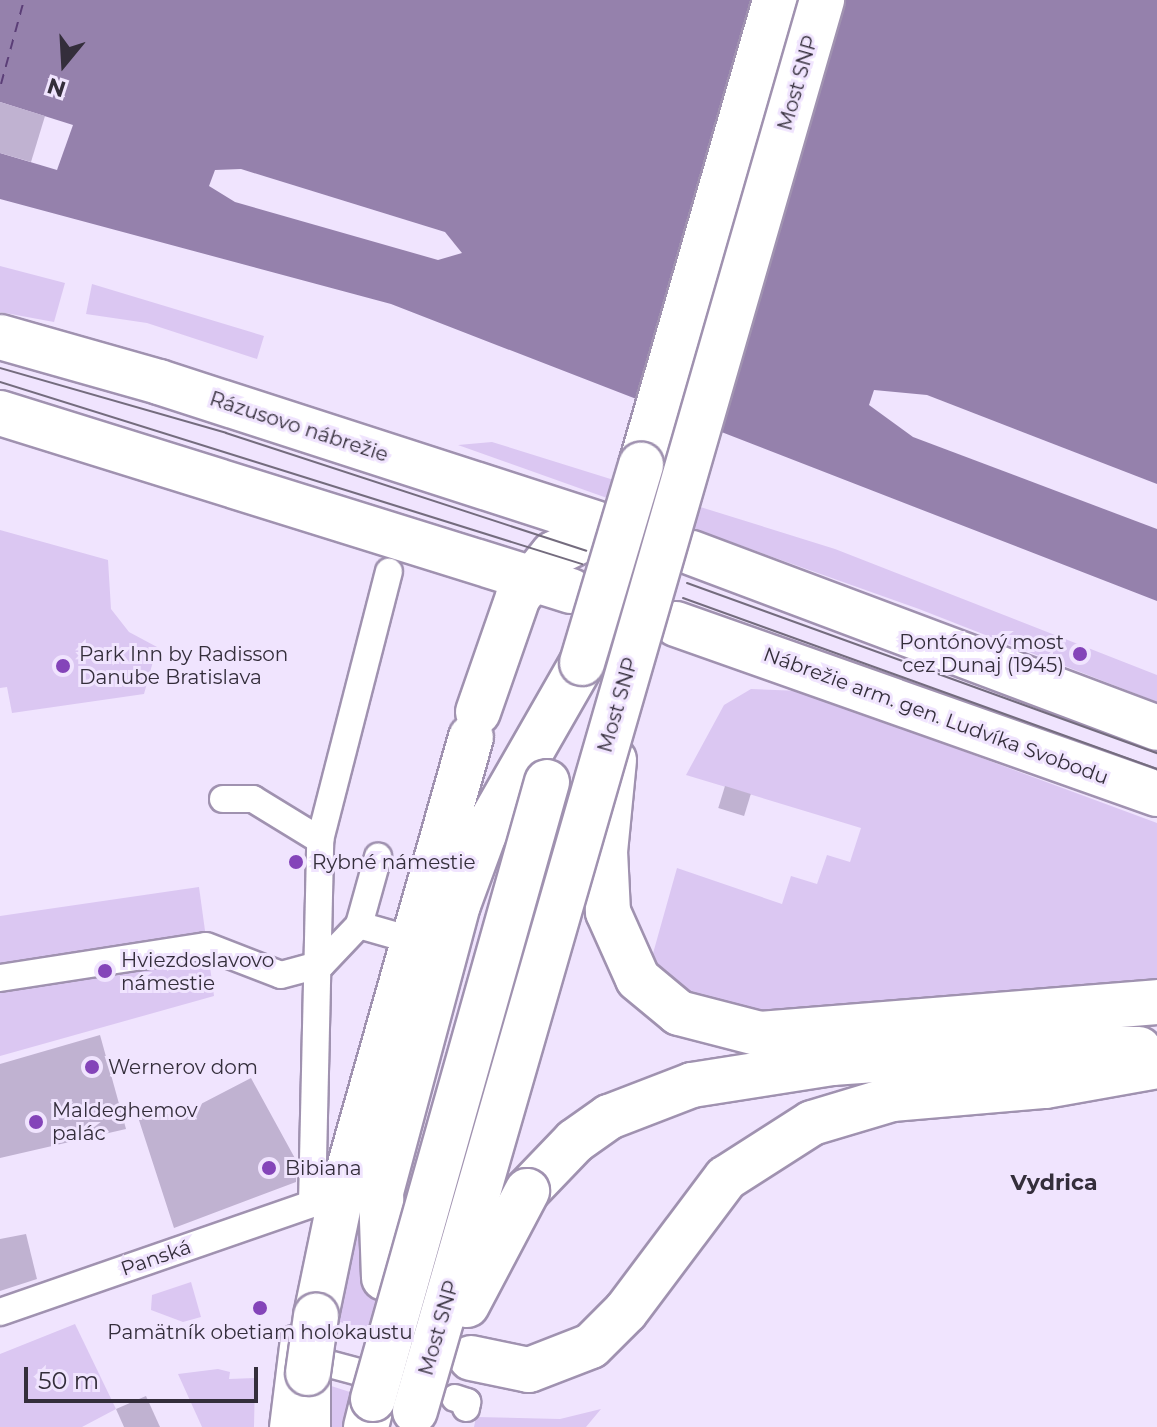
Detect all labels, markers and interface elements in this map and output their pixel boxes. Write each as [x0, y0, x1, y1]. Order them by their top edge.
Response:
north arrow [24, 24, 104, 104]
street label: Most SNP [773, 33, 823, 133]
text: N [44, 72, 69, 103]
street label: Rázusovo nábrežie [207, 387, 391, 467]
place label: Pontónový most cez Dunaj (1945) [899, 630, 1064, 677]
place label: Park Inn by Radisson Danube Bratislava [79, 642, 288, 689]
street label: Nábrežie arm. gen. Ludvíka Svobodu [760, 642, 1112, 790]
marker: Pontónový most cez Dunaj (1945) [1071, 645, 1089, 663]
street label: Most SNP [593, 655, 643, 755]
marker: Park Inn by Radisson Danube Bratislava [54, 657, 72, 675]
place label: Rybné námestie [312, 850, 476, 874]
marker: Rybné námestie [287, 853, 305, 871]
place label: Hviezdoslavovo námestie [121, 948, 274, 995]
marker: Hviezdoslavovo námestie [96, 962, 114, 980]
place label: Wernerov dom [108, 1055, 258, 1079]
marker: Wernerov dom [83, 1058, 101, 1076]
place label: Maldeghemov palác [52, 1098, 198, 1145]
marker: Maldeghemov palác [27, 1113, 45, 1131]
place label: Bibiana [285, 1156, 362, 1180]
marker: Bibiana [260, 1159, 278, 1177]
district label: Vydrica [1010, 1170, 1098, 1196]
street label: Panská [118, 1235, 194, 1281]
street label: Most SNP [414, 1278, 464, 1378]
marker: Pamätník obetiam holokaustu [251, 1299, 269, 1317]
place label: Pamätník obetiam holokaustu [107, 1320, 413, 1344]
scale bar [28, 1351, 262, 1401]
text: 50 m [38, 1366, 99, 1395]

